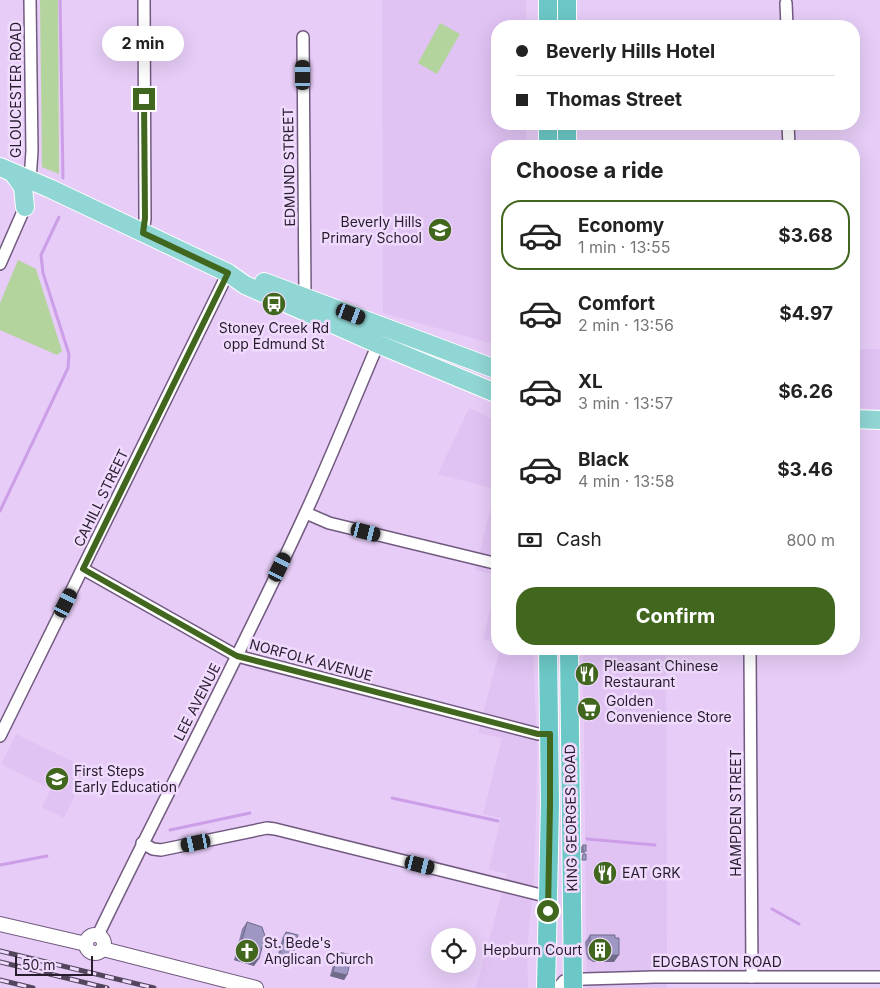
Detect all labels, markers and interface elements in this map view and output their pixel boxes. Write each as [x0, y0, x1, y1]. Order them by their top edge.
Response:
street label: GLOUCESTER ROAD [7, 22, 24, 158]
callout: 2 min [103, 27, 185, 62]
text: 2 min [122, 33, 164, 53]
text: Beverly Hills Hotel [546, 40, 715, 63]
car [295, 60, 310, 90]
route end [133, 88, 155, 110]
text: Thomas Street [546, 88, 682, 111]
street label: EDMUND STREET [279, 107, 298, 227]
text: Choose a ride [516, 157, 664, 183]
place label: Beverly Hills Primary School [321, 213, 422, 246]
icon: car [518, 213, 563, 258]
text: Economy [578, 214, 664, 237]
school or university icon: Beverly Hills Primary School [427, 217, 453, 243]
text: $3.68 [778, 224, 833, 247]
text: 1 min · 13:55 [578, 237, 670, 257]
bus stop icon: Stoney Creek Rd opp Edmund St [261, 291, 287, 317]
icon: car [518, 291, 563, 336]
text: Comfort [578, 292, 655, 315]
car [334, 302, 367, 326]
text: $4.97 [779, 302, 833, 325]
text: 2 min · 13:56 [578, 315, 674, 335]
place label: Stoney Creek Rd opp Edmund St [219, 319, 329, 352]
icon: car [518, 369, 563, 414]
text: XL [578, 370, 603, 393]
text: $6.26 [778, 380, 833, 403]
text: 3 min · 13:57 [578, 393, 673, 413]
street label: CAHILL STREET [70, 446, 132, 549]
icon: car [518, 447, 563, 492]
text: Black [578, 448, 629, 471]
text: $3.46 [777, 458, 833, 481]
text: 4 min · 13:58 [578, 471, 674, 491]
car [349, 521, 382, 543]
icon: cash [516, 526, 544, 554]
text: Cash [556, 528, 602, 551]
text: 800 m [786, 530, 835, 550]
car [266, 550, 293, 584]
car [52, 586, 79, 620]
button: Confirm [516, 587, 835, 645]
street label: NORFOLK AVENUE [248, 635, 374, 684]
place label: Pleasant Chinese Restaurant [604, 657, 718, 690]
street label: LEE AVENUE [170, 660, 223, 743]
restaurant icon: Pleasant Chinese Restaurant [574, 661, 600, 687]
place label: Golden Convenience Store [606, 692, 732, 725]
supermarket icon: Golden Convenience Store [576, 696, 602, 722]
street label: KING GEORGES ROAD [561, 744, 580, 892]
street label: HAMPDEN STREET [727, 749, 744, 877]
place label: First Steps Early Education [74, 762, 177, 795]
school or university icon: First Steps Early Education [44, 766, 70, 792]
car [179, 833, 212, 853]
car [403, 854, 436, 876]
restaurant icon: EAT GRK [592, 860, 618, 886]
place label: EAT GRK [622, 864, 681, 881]
route start [537, 900, 559, 922]
map controls [431, 928, 476, 973]
button: locate [431, 928, 476, 973]
place label: St. Bede's Anglican Church [264, 934, 374, 967]
building icon: Hepburn Court [587, 937, 613, 963]
church icon: St. Bede's Anglican Church [234, 938, 260, 964]
place label: Hepburn Court [483, 941, 582, 958]
scale bar [15, 953, 92, 976]
street label: EDGBASTON ROAD [652, 953, 782, 970]
text: 50 m [22, 956, 56, 973]

